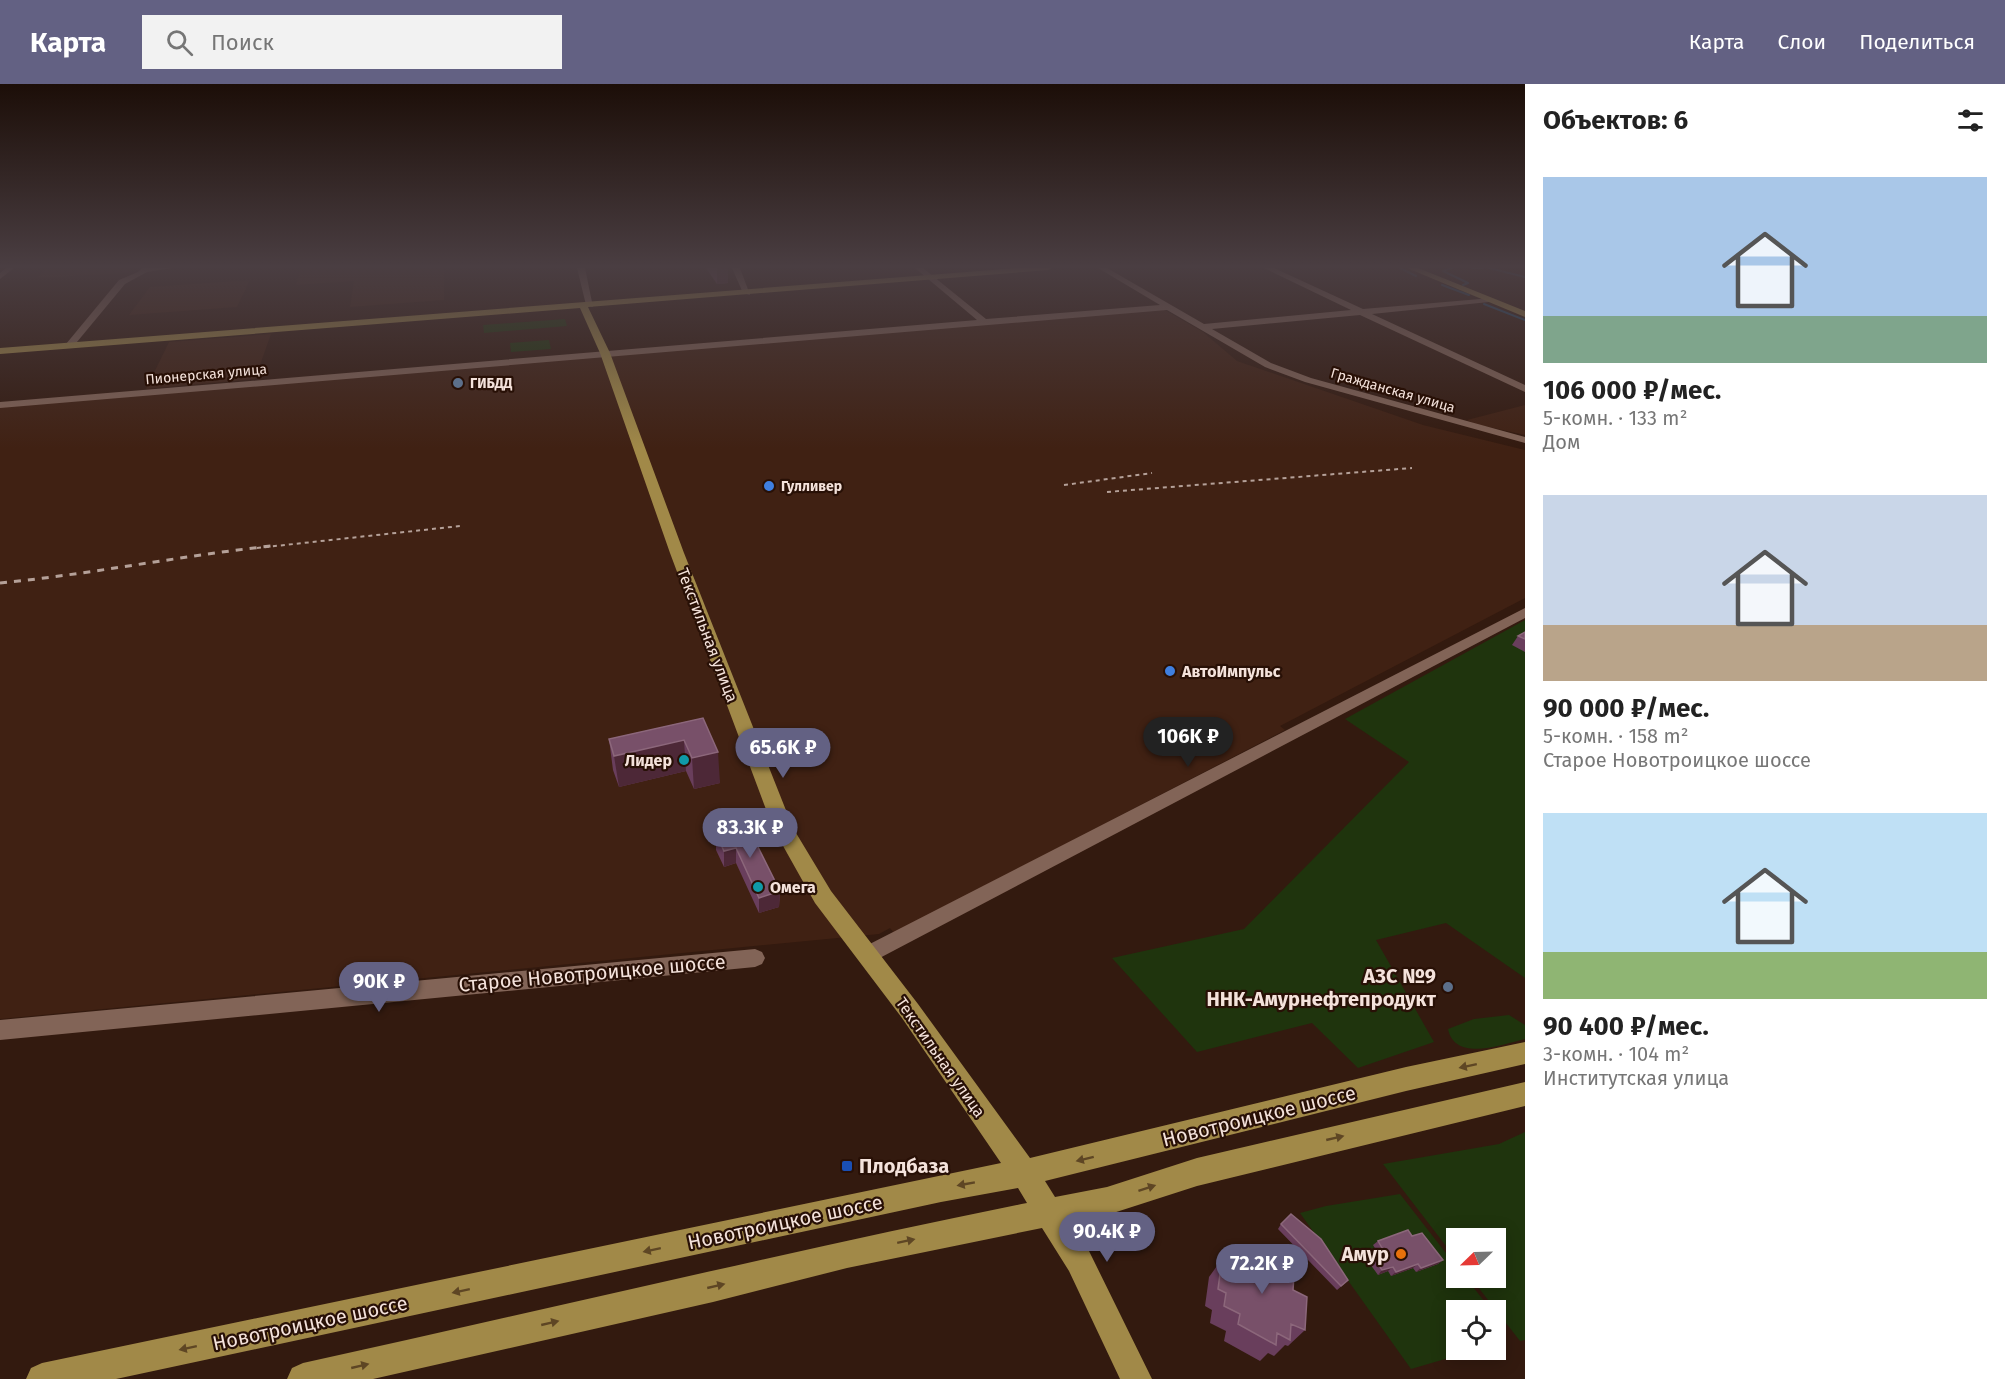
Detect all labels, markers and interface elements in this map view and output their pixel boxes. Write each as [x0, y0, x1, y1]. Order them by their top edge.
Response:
search box [142, 15, 562, 69]
text: Карта [30, 26, 106, 59]
icon: search [163, 26, 196, 59]
text: Поиск [211, 29, 274, 56]
text: Карта [1689, 29, 1745, 55]
text: Слои [1778, 29, 1826, 55]
text: Поделиться [1859, 29, 1975, 55]
icon: filters [1954, 104, 1987, 137]
text: Объектов: 6 [1543, 105, 1688, 136]
icon: home [1711, 216, 1819, 324]
street label: Пионерская улица [144, 361, 268, 388]
street label: Гражданская улица [1329, 365, 1457, 416]
place label: ГИБДД [470, 375, 513, 392]
text: 106 000 ₽/мес. [1543, 375, 1721, 406]
marker: ГИБДД [451, 376, 465, 390]
text: 5-комн. · 133 m² [1543, 406, 1687, 430]
text: Дом [1543, 430, 1580, 454]
place label: Гулливер [781, 478, 842, 495]
marker: Гулливер [762, 479, 776, 493]
icon: home [1711, 534, 1819, 642]
street label: Текстильная улица [673, 565, 742, 705]
place label: АвтоИмпульс [1181, 662, 1281, 681]
marker: АвтоИмпульс [1163, 664, 1177, 678]
text: 90 000 ₽/мес. [1543, 693, 1709, 724]
pin: 106K ₽ [1139, 717, 1237, 768]
text: 106K ₽ [1157, 724, 1219, 748]
text: 5-комн. · 158 m² [1543, 724, 1688, 748]
pin: 65.6K ₽ [728, 728, 838, 779]
text: 65.6K ₽ [749, 735, 817, 759]
text: Старое Новотроицкое шоссе [1543, 748, 1811, 772]
place label: Лидер [625, 751, 672, 770]
marker: Лидер [677, 753, 691, 767]
pin: 83.3K ₽ [695, 808, 805, 859]
text: 83.3K ₽ [717, 815, 783, 839]
icon: home [1711, 852, 1819, 960]
place label: Омега [770, 878, 816, 897]
marker: Омега [751, 880, 765, 894]
street label: Старое Новотроицкое шоссе [458, 949, 726, 997]
pin: 90K ₽ [337, 962, 421, 1013]
place label: АЗС №9 ННК-Амурнефтепродукт [1206, 964, 1437, 1011]
text: 90K ₽ [353, 969, 405, 993]
marker: АЗС №9 ННК-Амурнефтепродукт [1441, 980, 1455, 994]
street label: Текстильная улица [892, 994, 989, 1121]
text: 90 400 ₽/мес. [1543, 1011, 1709, 1042]
text: 3-комн. · 104 m² [1543, 1042, 1689, 1066]
one-way arrow [1459, 1061, 1477, 1071]
text: Институтская улица [1543, 1066, 1729, 1090]
street label: Новотроицкое шоссе [1160, 1080, 1358, 1152]
one-way arrow [1326, 1133, 1344, 1143]
place label: Плодбаза [859, 1154, 949, 1178]
one-way arrow [1075, 1154, 1094, 1164]
marker: Плодбаза [840, 1159, 854, 1173]
one-way arrow [957, 1180, 976, 1189]
one-way arrow [1138, 1183, 1156, 1192]
street label: Новотроицкое шоссе [685, 1190, 885, 1254]
pin: 90.4K ₽ [1052, 1212, 1162, 1263]
text: 90.4K ₽ [1073, 1219, 1141, 1243]
north arrow [1446, 1228, 1506, 1288]
map controls [1446, 1228, 1506, 1360]
one-way arrow [897, 1236, 916, 1245]
place label: Амур [1341, 1242, 1389, 1266]
pin: 72.2K ₽ [1207, 1244, 1317, 1295]
one-way arrow [643, 1246, 662, 1256]
marker: Амур [1394, 1247, 1408, 1261]
text: 72.2K ₽ [1230, 1251, 1294, 1275]
one-way arrow [707, 1280, 726, 1290]
one-way arrow [452, 1286, 471, 1296]
street label: Новотроицкое шоссе [210, 1291, 410, 1355]
button: locate [1446, 1300, 1506, 1360]
one-way arrow [541, 1318, 560, 1327]
one-way arrow [179, 1344, 198, 1353]
one-way arrow [350, 1361, 369, 1370]

